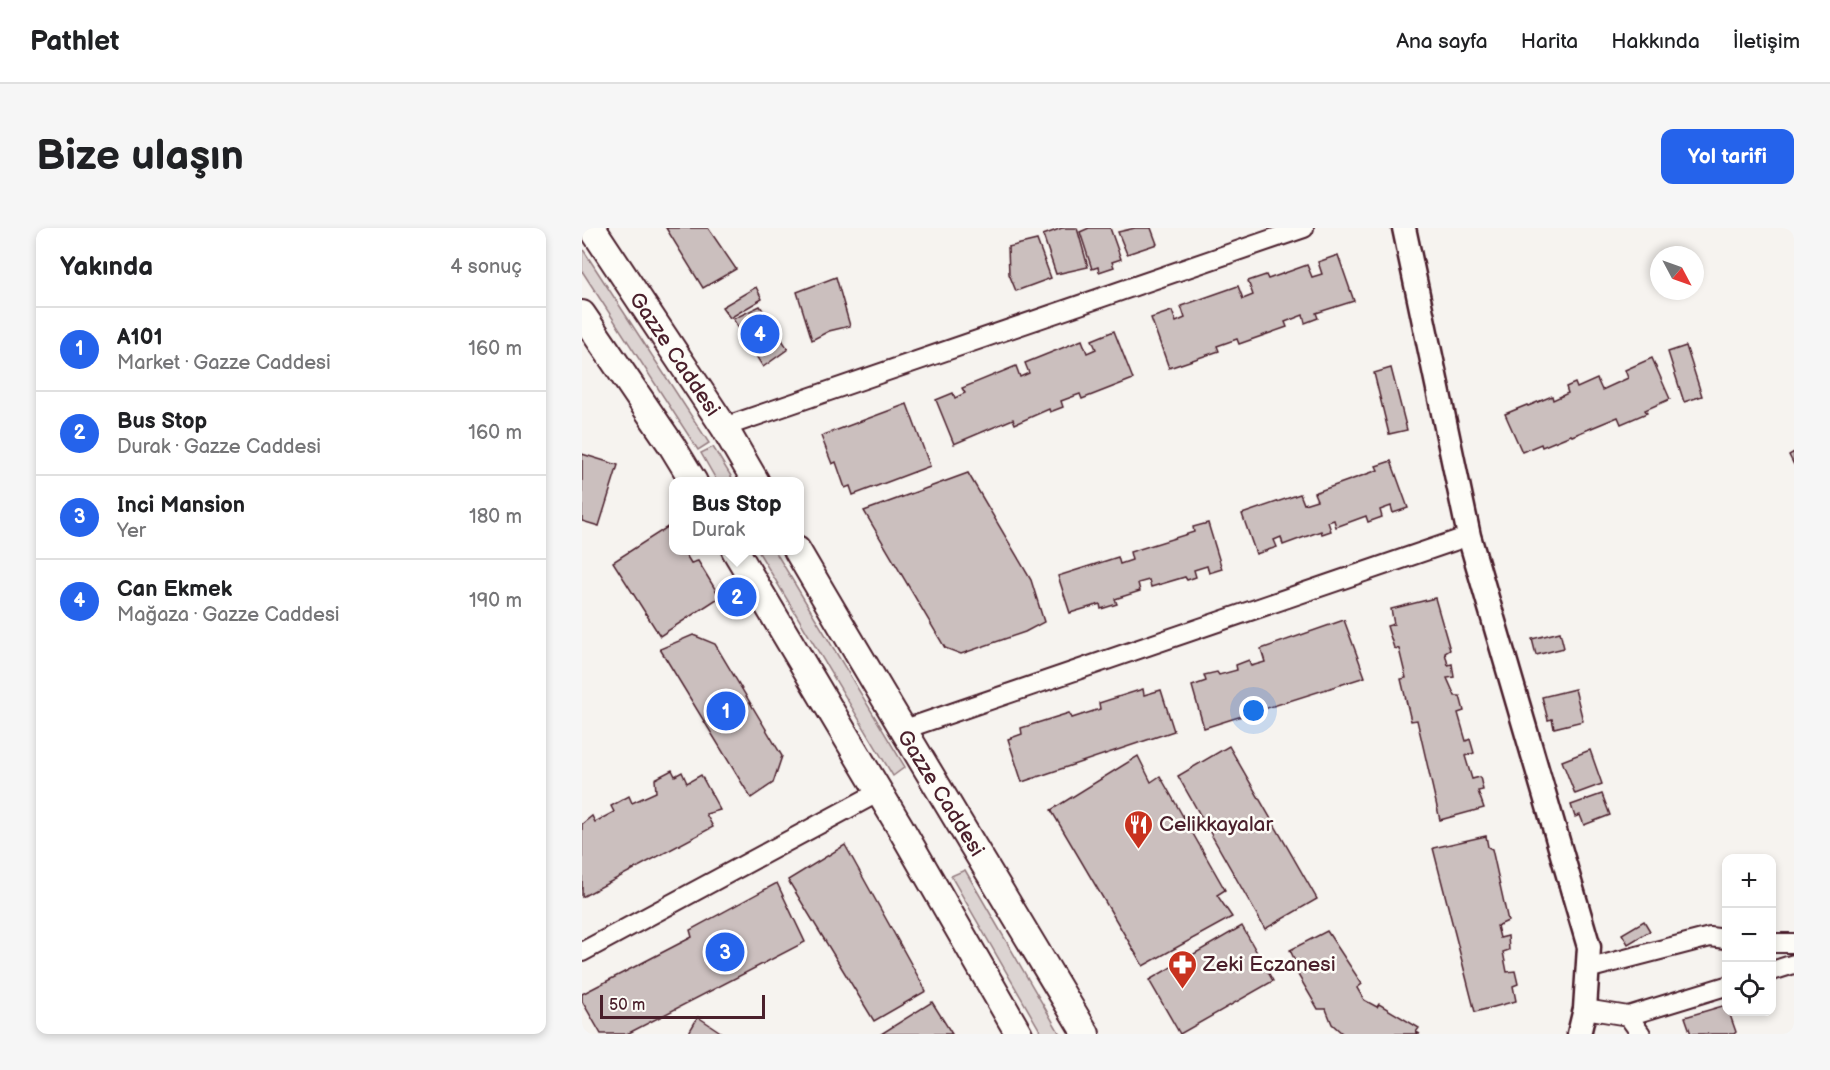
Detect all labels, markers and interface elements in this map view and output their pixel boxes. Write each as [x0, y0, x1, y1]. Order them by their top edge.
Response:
text: Pathlet [30, 25, 119, 58]
text: Ana sayfa [1396, 29, 1488, 54]
text: Harita [1521, 29, 1578, 54]
text: Hakkında [1611, 29, 1700, 54]
text: İletişim [1733, 29, 1800, 54]
button: Yol tarifi [1661, 129, 1794, 184]
text: Bize ulaşın [36, 131, 244, 182]
north arrow [1650, 246, 1704, 300]
text: Yakında [60, 252, 153, 283]
text: 4 sonuç [450, 255, 522, 279]
street label: Gazze Caddesi [624, 288, 725, 421]
pin: 4 [740, 312, 780, 356]
text: A101 [117, 324, 163, 351]
text: 1 [75, 337, 84, 361]
text: 160 m [468, 337, 522, 361]
text: Market · Gazze Caddesi [117, 351, 331, 375]
text: Bus Stop [117, 408, 207, 435]
text: 2 [74, 421, 85, 445]
text: 160 m [468, 421, 522, 445]
text: Durak · Gazze Caddesi [117, 435, 321, 459]
popup [669, 477, 804, 555]
text: Bus Stop [691, 491, 782, 518]
text: Inci Mansion [117, 492, 245, 519]
text: 3 [74, 505, 85, 529]
text: 180 m [469, 505, 522, 529]
text: Durak [691, 518, 745, 542]
text: Yer [117, 519, 146, 543]
pin: 2 [718, 574, 756, 620]
text: Can Ekmek [117, 576, 232, 603]
text: 4 [74, 589, 85, 613]
text: 190 m [469, 589, 522, 613]
text: Mağaza · Gazze Caddesi [117, 603, 340, 627]
pin: 1 [706, 688, 746, 734]
your location [1239, 696, 1268, 725]
street label: Gazze Caddesi [892, 725, 989, 861]
restaurant icon: Celikkayalar [1122, 808, 1154, 850]
place label: Celikkayalar [1159, 812, 1273, 837]
map controls [1722, 854, 1776, 1016]
button: + [1722, 854, 1776, 908]
button: − [1722, 908, 1776, 962]
pin: 3 [706, 930, 744, 974]
pharmacy icon: Zeki Eczanesi [1166, 948, 1198, 990]
place label: Zeki Eczanesi [1202, 952, 1336, 977]
button: locate [1722, 962, 1776, 1016]
scale bar [600, 992, 765, 1020]
text: 50 m [609, 996, 645, 1015]

